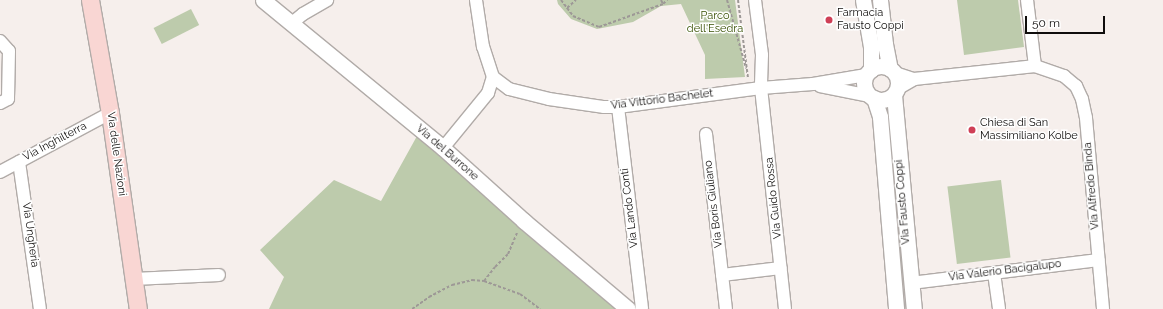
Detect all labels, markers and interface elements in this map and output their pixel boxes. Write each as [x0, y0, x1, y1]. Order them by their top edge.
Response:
place label: Farmacia Fausto Coppi [837, 7, 904, 33]
scale bar [1027, 8, 1107, 34]
park label: Parco dell'Esedra [687, 10, 743, 36]
marker: Farmacia Fausto Coppi [824, 15, 834, 25]
text: 50 m [1032, 16, 1060, 30]
street label: Via Vittorio Bachelet [610, 87, 714, 113]
street label: Via delle Nazioni [104, 111, 128, 197]
place label: Chiesa di San Massimiliano Kolbe [980, 117, 1078, 143]
street label: Via Inghilterra [21, 120, 89, 164]
street label: Via del Burrone [413, 122, 481, 184]
marker: Chiesa di San Massimiliano Kolbe [967, 125, 977, 135]
street label: Via Alfredo Binda [1082, 142, 1102, 230]
street label: Via Guido Rossa [763, 157, 785, 239]
street label: Via Boris Giuliano [702, 159, 726, 249]
street label: Via Fausto Coppi [893, 159, 913, 245]
street label: Via Lando Conti [619, 167, 641, 249]
street label: Via Ungheria [19, 202, 41, 268]
street label: Via Valerio Bacigalupo [948, 258, 1062, 284]

